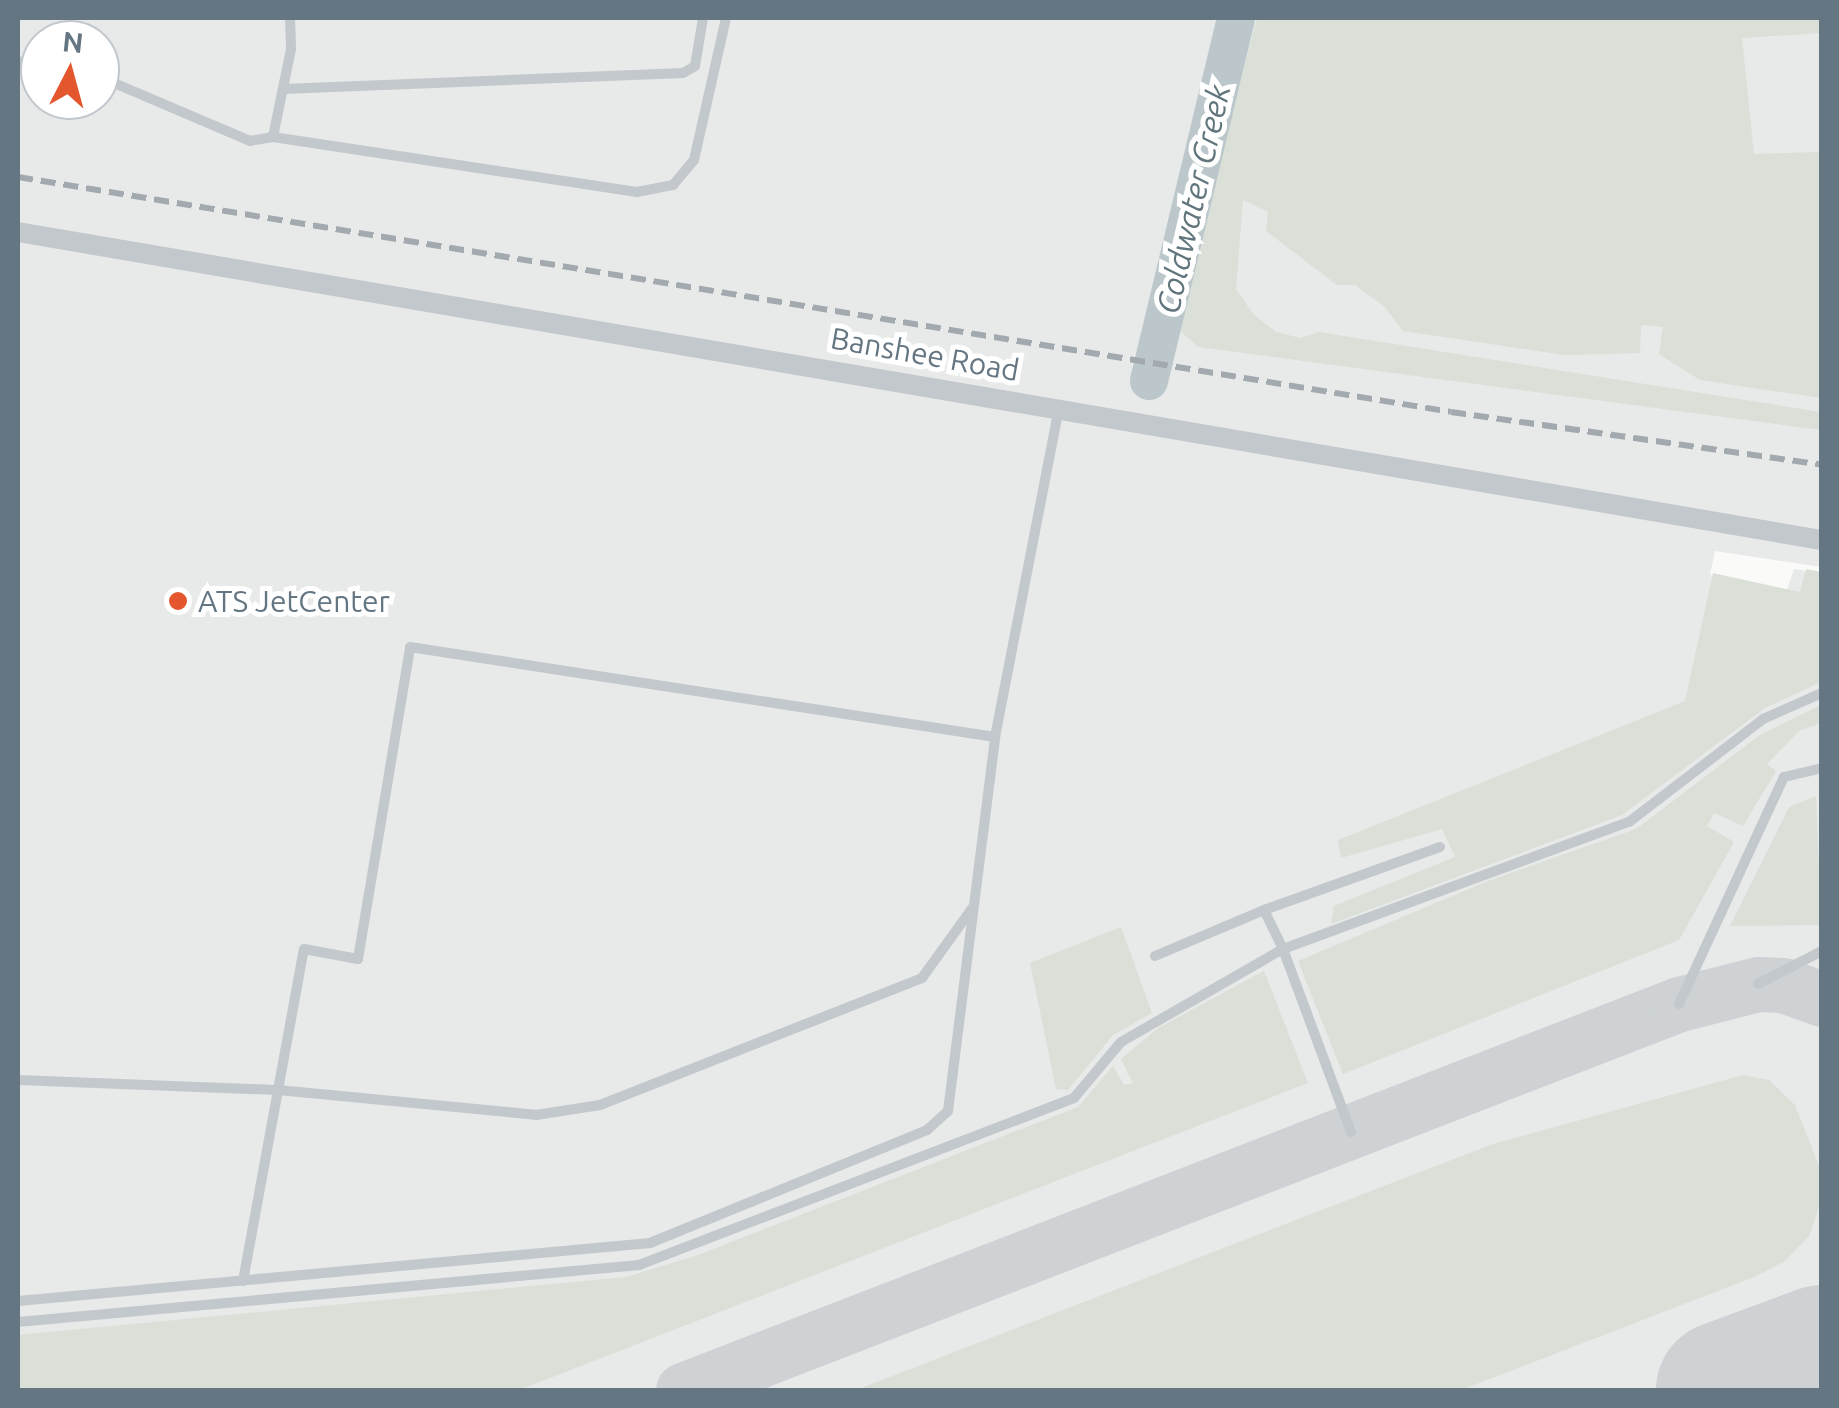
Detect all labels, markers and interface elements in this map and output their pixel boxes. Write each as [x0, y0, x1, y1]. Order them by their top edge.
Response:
north arrow [20, 20, 120, 120]
text: N [61, 25, 85, 58]
water label: Coldwater Creek [1148, 81, 1238, 317]
street label: Banshee Road [828, 320, 1022, 388]
place label: ATS JetCenter [198, 583, 390, 619]
marker: ATS JetCenter [167, 590, 189, 612]

